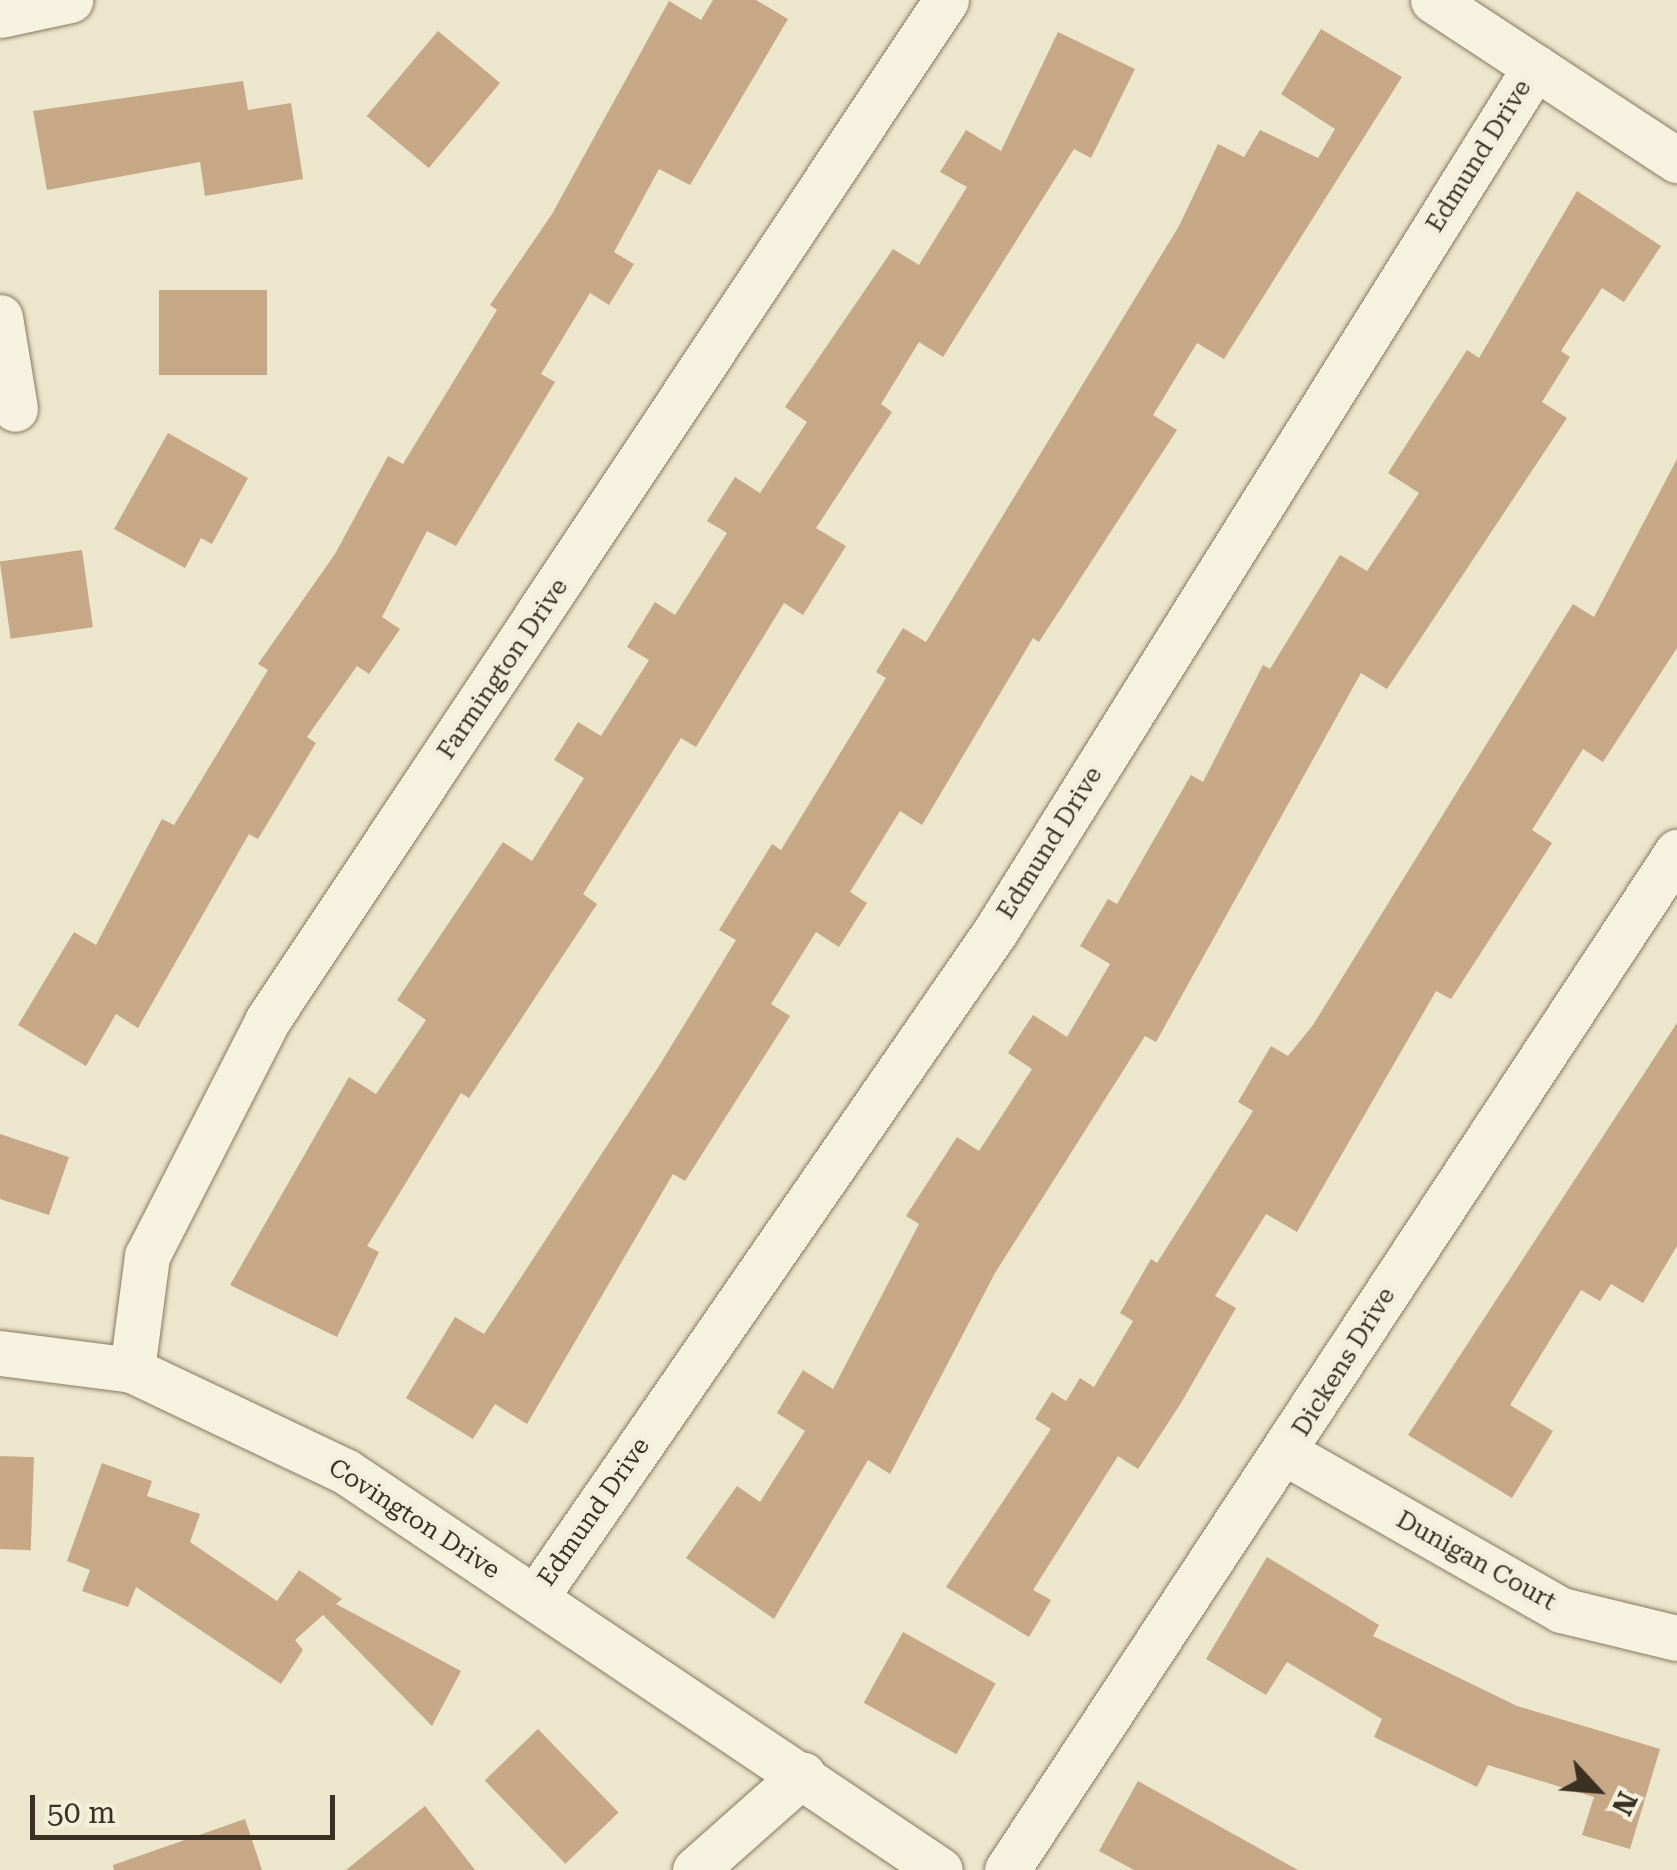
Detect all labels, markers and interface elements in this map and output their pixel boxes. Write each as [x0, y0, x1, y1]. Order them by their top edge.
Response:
street label: Edmund Drive [1420, 74, 1538, 238]
street label: Farmington Drive [432, 573, 574, 765]
street label: Edmund Drive [991, 761, 1109, 925]
street label: Dickens Drive [1286, 1282, 1402, 1442]
street label: Edmund Drive [532, 1432, 656, 1592]
street label: Covington Drive [323, 1452, 505, 1586]
street label: Dunigan Court [1391, 1505, 1561, 1617]
north arrow [1547, 1740, 1647, 1840]
scale bar [35, 1775, 340, 1837]
text: N [1605, 1786, 1644, 1820]
text: 50 m [47, 1795, 116, 1830]

